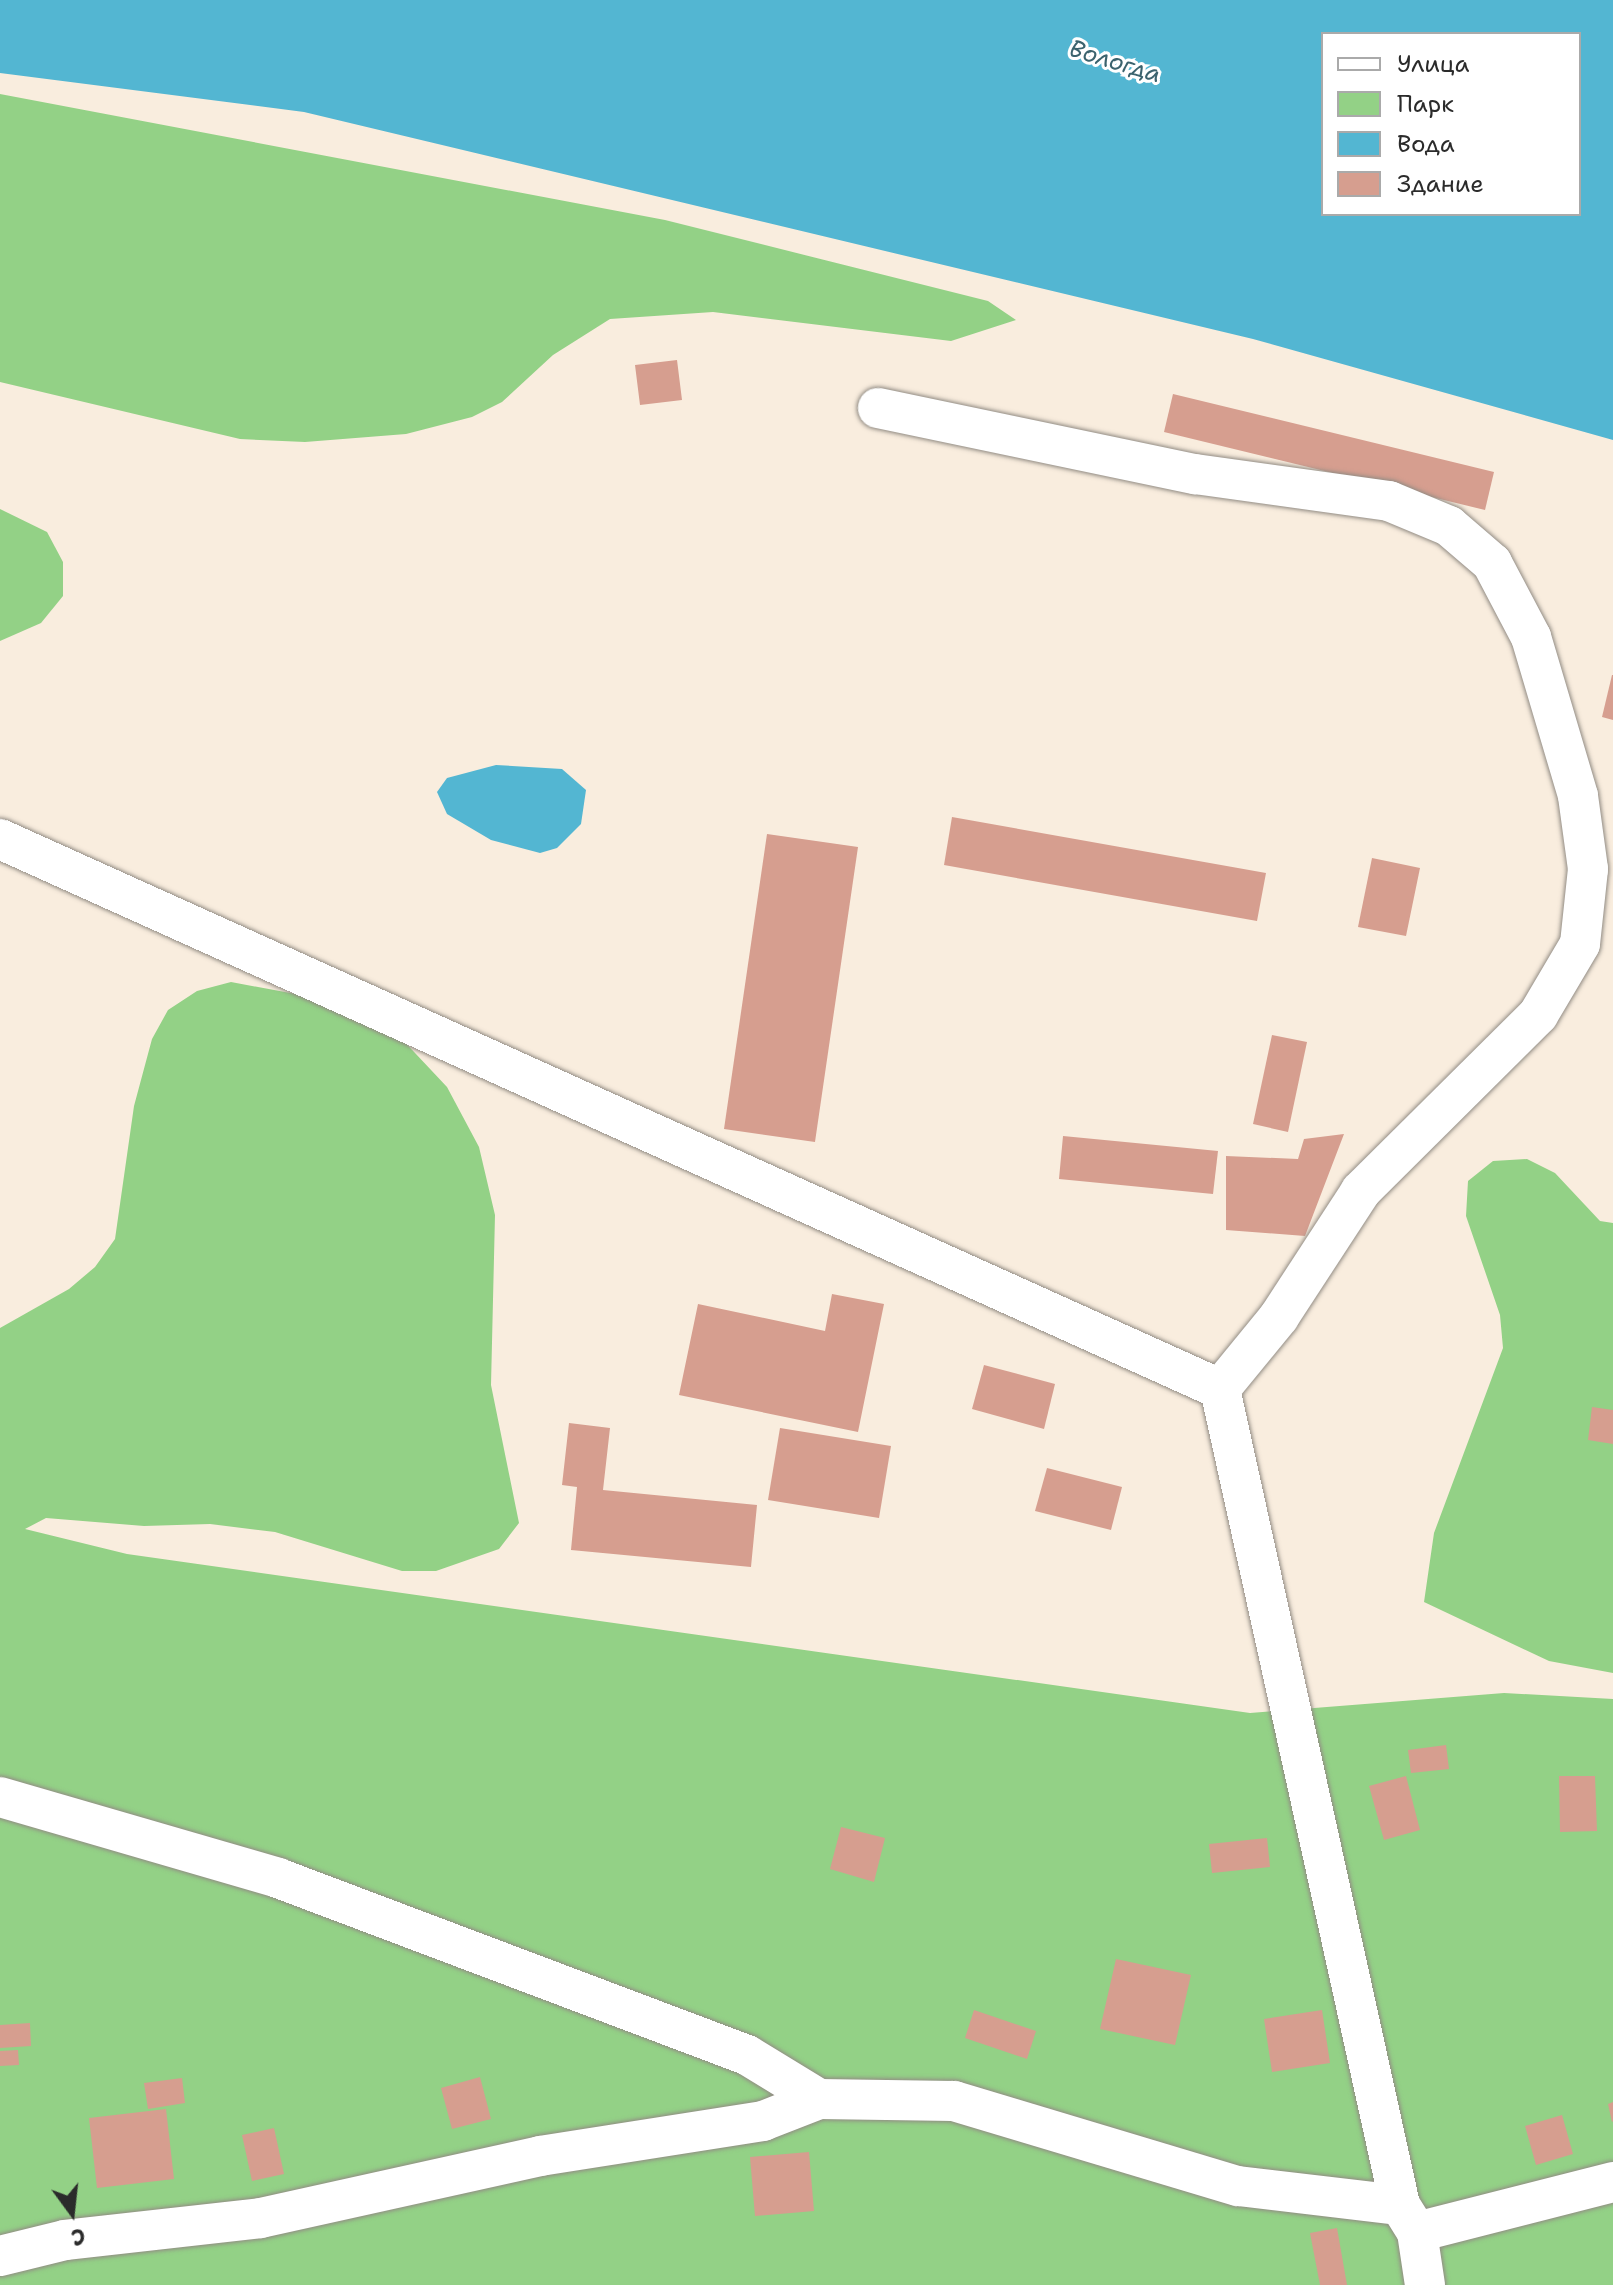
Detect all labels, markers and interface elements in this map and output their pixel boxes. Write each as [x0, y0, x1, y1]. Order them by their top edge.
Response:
legend [1321, 32, 1581, 216]
water label: Вологда [1066, 34, 1164, 90]
text: Улица [1397, 48, 1470, 80]
text: Парк [1397, 88, 1454, 120]
text: Вода [1397, 128, 1455, 160]
text: Здание [1397, 168, 1484, 200]
north arrow [32, 2173, 112, 2253]
text: С [68, 2221, 89, 2252]

